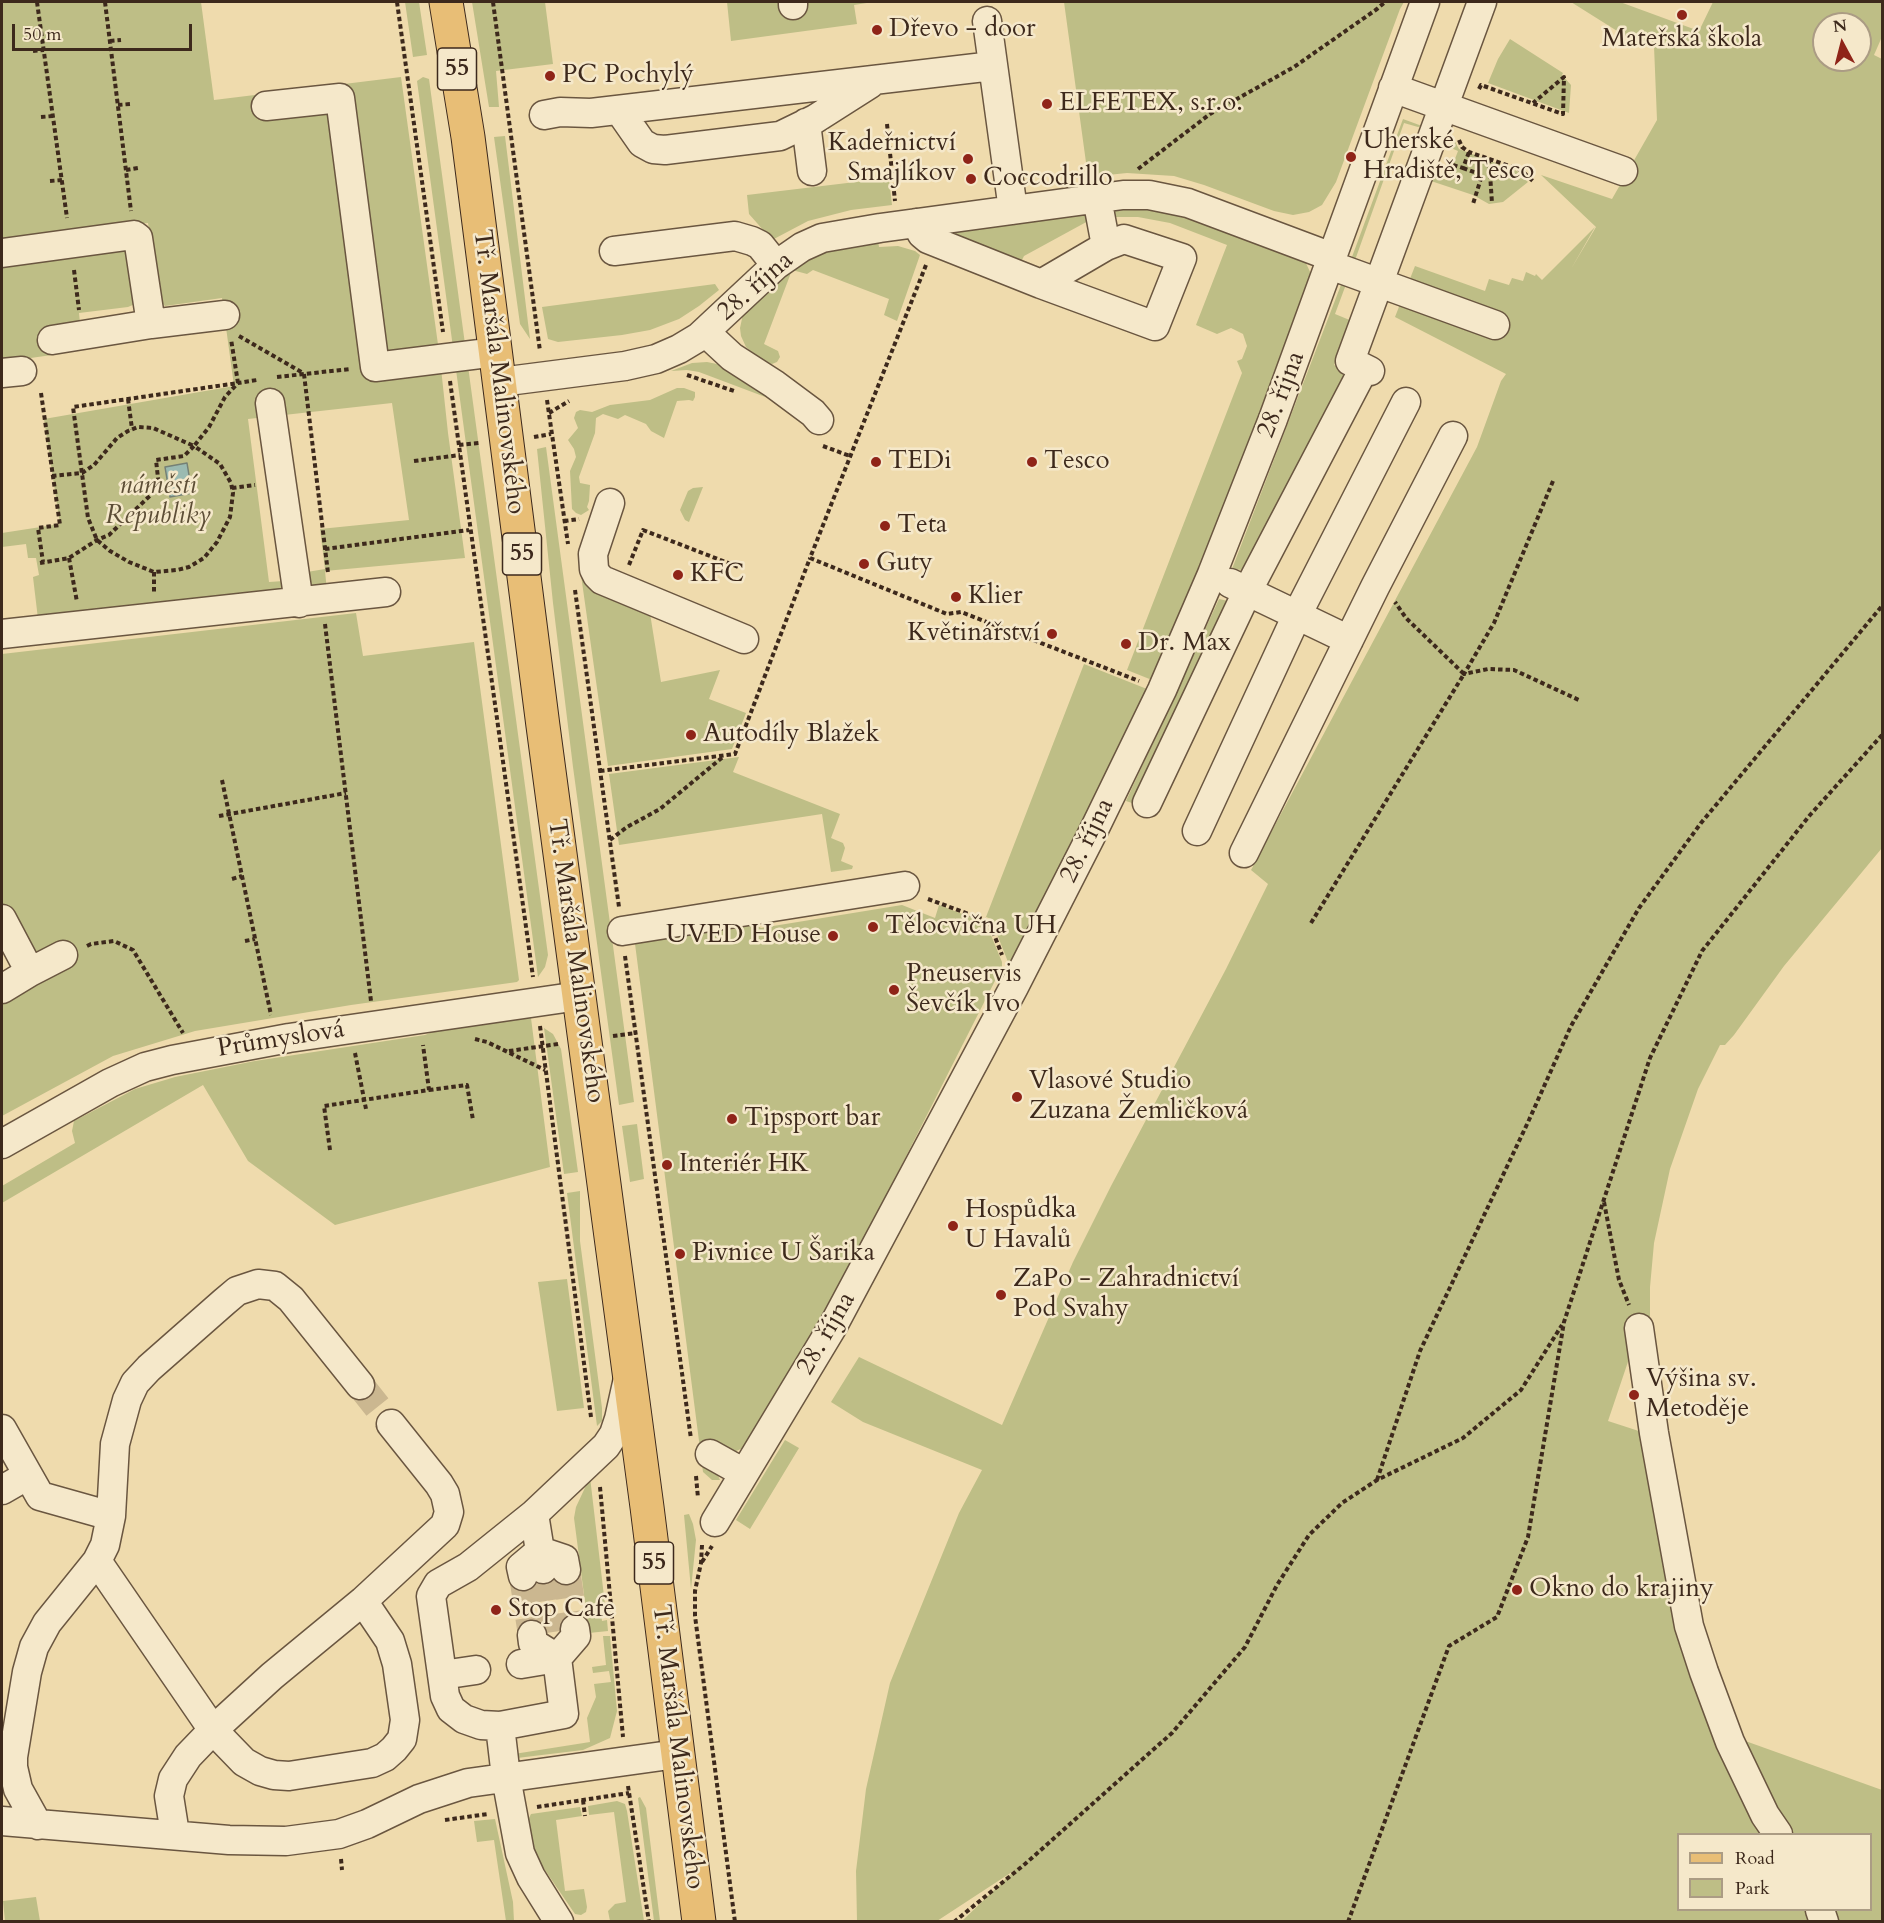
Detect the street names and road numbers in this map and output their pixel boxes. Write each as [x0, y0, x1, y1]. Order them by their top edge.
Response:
road number: 55 [438, 48, 476, 90]
street label: Tř. Maršála Malinovského [465, 228, 531, 516]
street label: 28. října [712, 246, 800, 328]
street label: 28. října [1251, 347, 1313, 443]
road number: 55 [502, 533, 542, 575]
street label: 28. října [1054, 794, 1122, 888]
street label: Tř. Maršála Malinovského [540, 817, 610, 1105]
street label: Průmyslová [215, 1015, 347, 1065]
street label: 28. října [791, 1287, 863, 1381]
road number: 55 [634, 1542, 674, 1584]
street label: Tř. Maršála Malinovského [644, 1603, 710, 1891]

